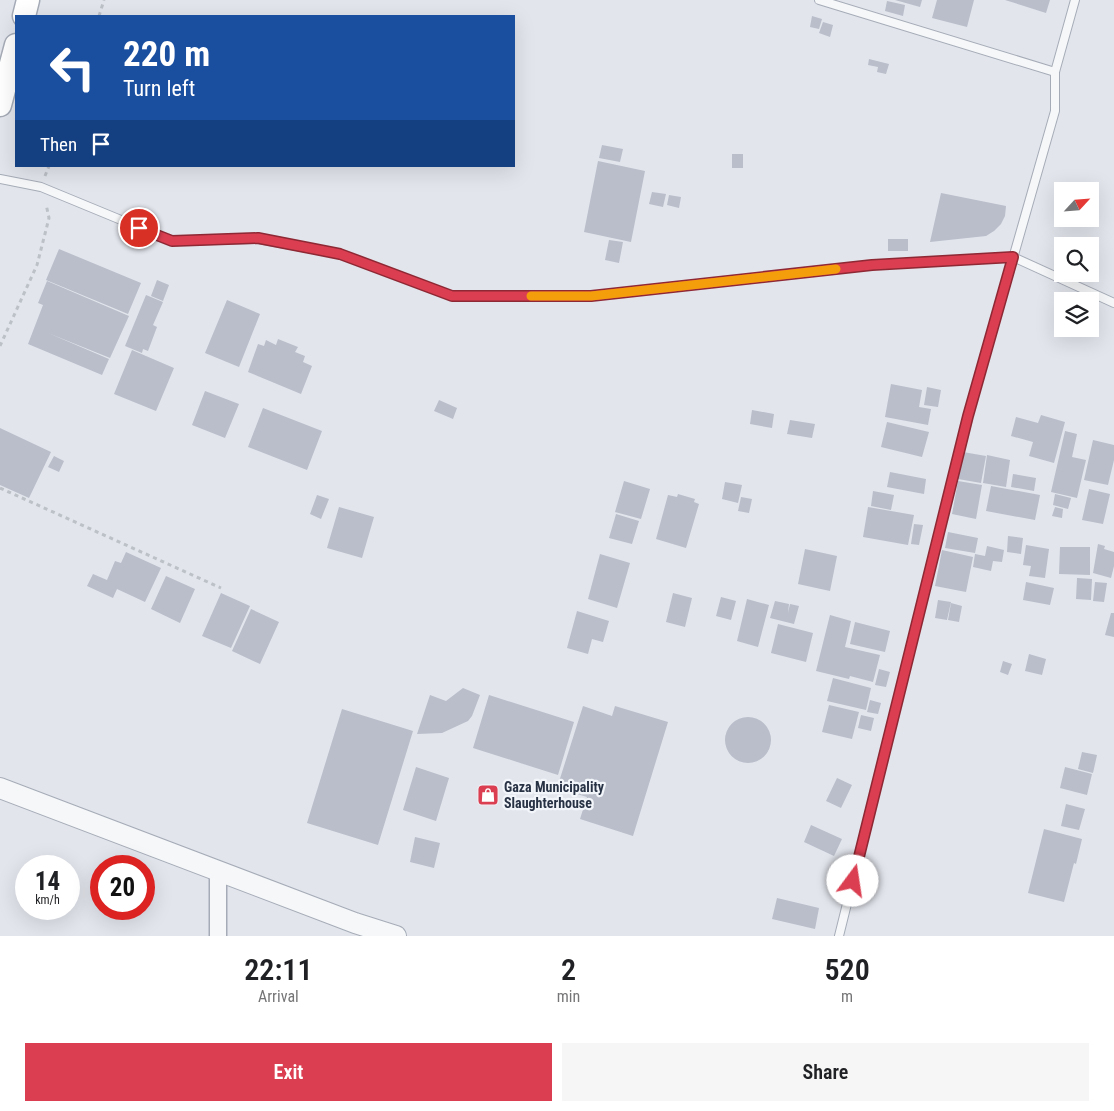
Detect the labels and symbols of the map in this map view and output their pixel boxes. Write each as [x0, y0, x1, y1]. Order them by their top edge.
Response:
north arrow [1054, 182, 1099, 228]
pin [118, 207, 160, 249]
place label: Gaza Municipality Slaughterhouse [504, 779, 605, 811]
shop icon: Gaza Municipality Slaughterhouse [476, 783, 500, 807]
position arrow [826, 854, 878, 906]
speed limit sign: 20 [90, 855, 155, 920]

